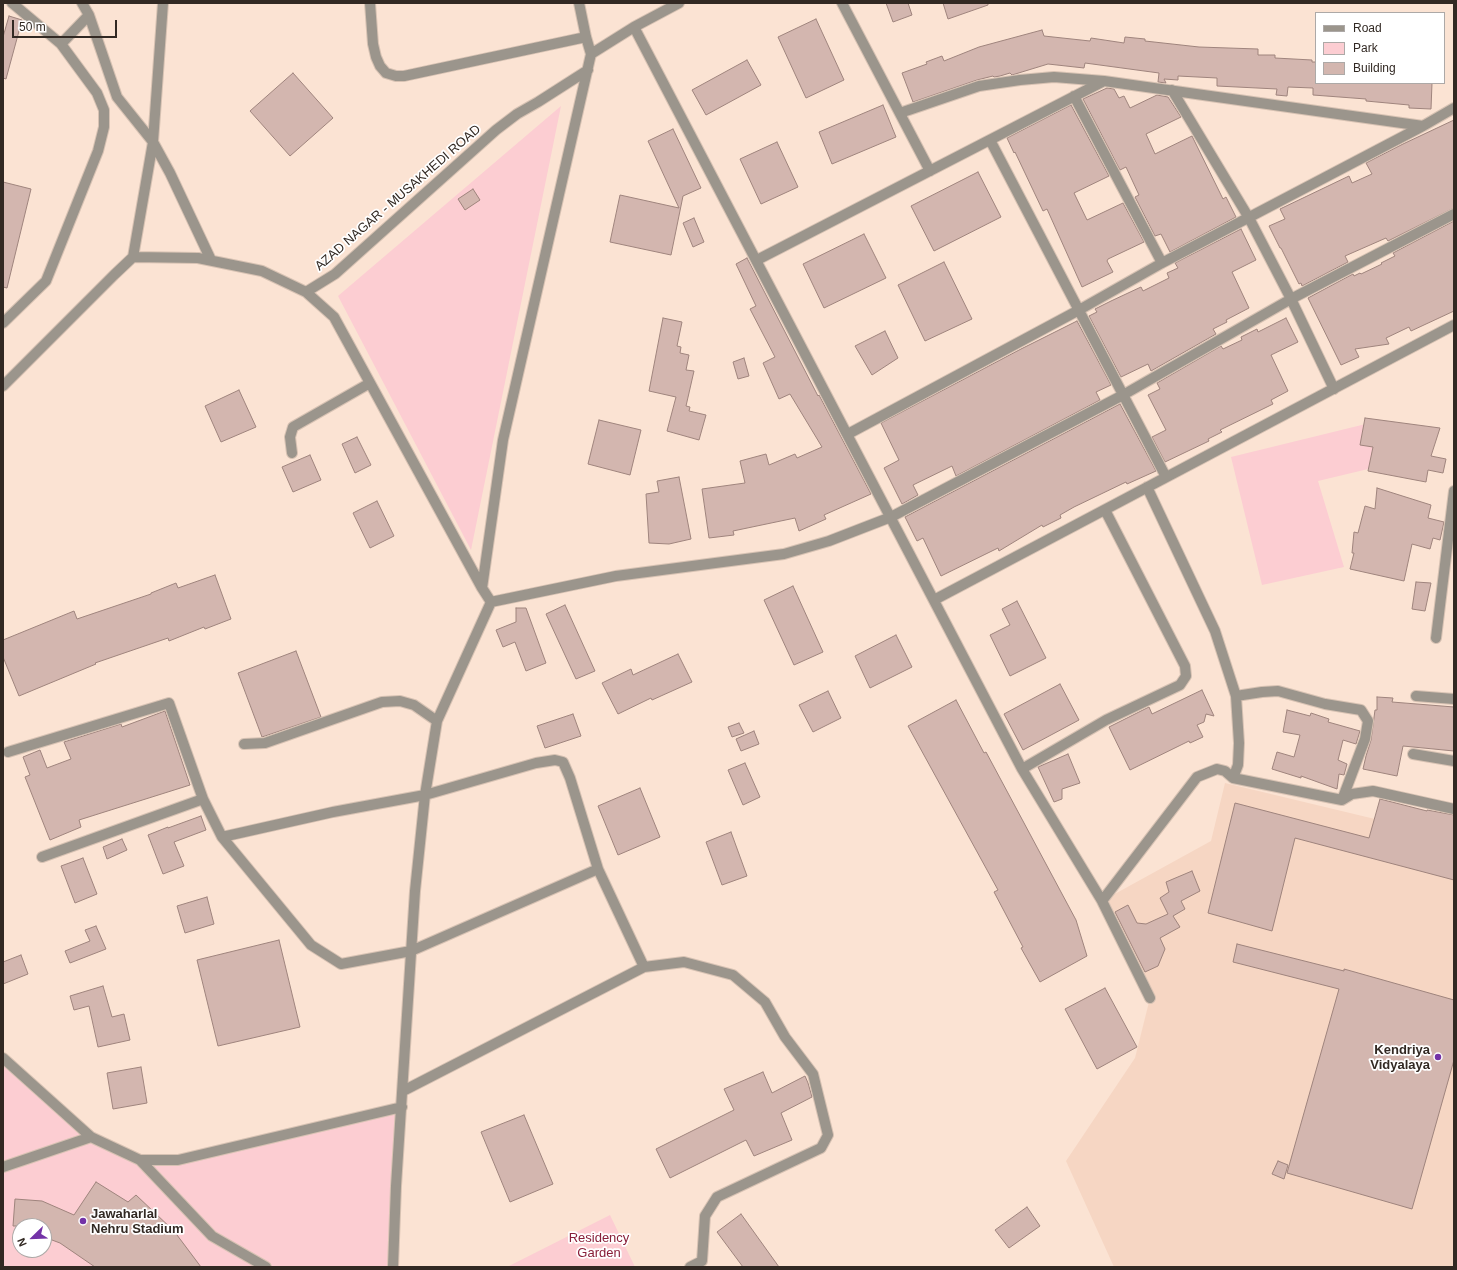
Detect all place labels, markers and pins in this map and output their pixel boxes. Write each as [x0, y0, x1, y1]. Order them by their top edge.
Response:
place label: Kendriya Vidyalaya [1370, 1042, 1430, 1073]
marker: Kendriya Vidyalaya [1433, 1052, 1443, 1062]
place label: Jawaharlal Nehru Stadium [91, 1206, 183, 1237]
marker: Jawaharlal Nehru Stadium [78, 1216, 88, 1226]

